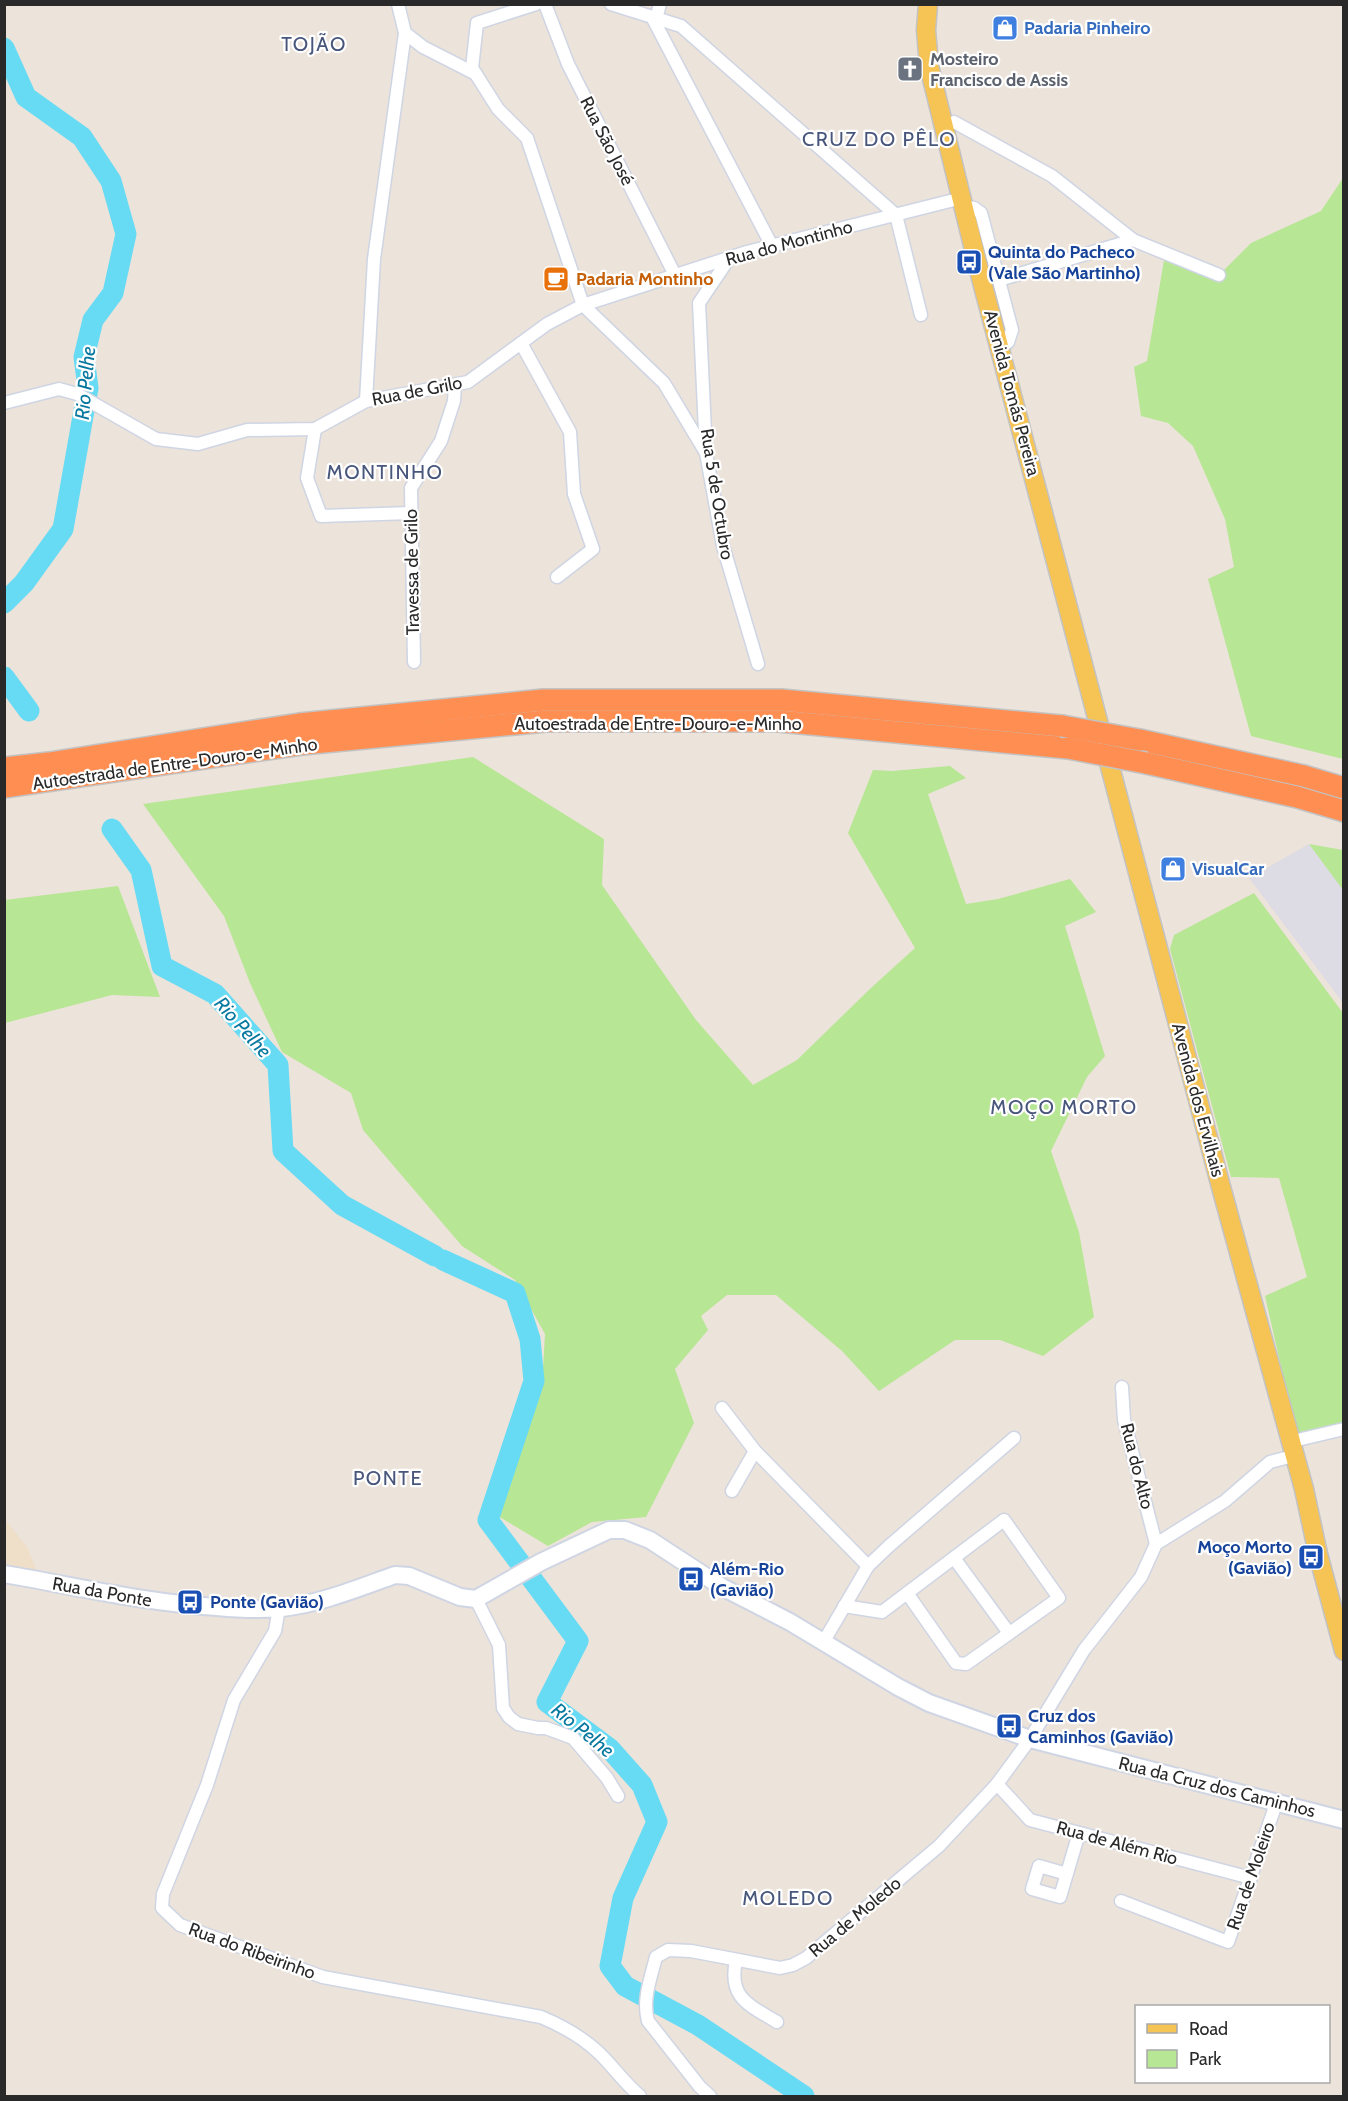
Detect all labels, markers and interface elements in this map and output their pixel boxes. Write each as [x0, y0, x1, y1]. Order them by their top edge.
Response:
shop icon: Padaria Pinheiro [990, 13, 1020, 43]
place label: Padaria Pinheiro [1024, 17, 1150, 39]
district label: TOJÃO [281, 32, 347, 56]
place label: Mosteiro Francisco de Assis [930, 48, 1068, 91]
church icon: Mosteiro Francisco de Assis [895, 54, 925, 84]
street label: Rua São José [575, 93, 639, 189]
district label: CRUZ DO PÊLO [802, 127, 956, 151]
street label: Rua do Montinho [723, 215, 855, 271]
place label: Quinta do Pacheco (Vale São Martinho) [988, 241, 1141, 284]
bus stop icon: Quinta do Pacheco (Vale São Martinho) [954, 247, 984, 277]
cafe icon: Padaria Montinho [541, 264, 571, 294]
place label: Padaria Montinho [576, 268, 713, 290]
street label: Avenida Tomás Pereira [979, 308, 1045, 479]
water label: Rio Pelhe [70, 345, 100, 421]
street label: Rua de Grilo [370, 371, 464, 411]
street label: Rua 5 de Octubro [696, 427, 738, 561]
district label: MONTINHO [327, 460, 443, 484]
street label: Travessa de Grilo [400, 509, 424, 635]
street label: Autoestrada de Entre-Douro-e-Minho [514, 713, 802, 735]
street label: Autoestrada de Entre-Douro-e-Minho [31, 733, 319, 795]
shop icon: VisualCar [1158, 854, 1188, 884]
place label: VisualCar [1192, 858, 1264, 880]
water label: Rio Pelhe [209, 992, 277, 1062]
street label: Avenida dos Ervilhais [1167, 1021, 1229, 1179]
district label: MOÇO MORTO [990, 1095, 1138, 1119]
street label: Rua do Alto [1116, 1421, 1158, 1511]
district label: PONTE [353, 1466, 423, 1490]
place label: Moço Morto (Gavião) [1197, 1536, 1292, 1579]
bus stop icon: Moço Morto (Gavião) [1296, 1542, 1326, 1572]
place label: Além-Rio (Gavião) [710, 1558, 784, 1601]
bus stop icon: Além-Rio (Gavião) [676, 1564, 706, 1594]
street label: Rua da Ponte [51, 1572, 153, 1612]
bus stop icon: Ponte (Gavião) [175, 1587, 205, 1617]
place label: Ponte (Gavião) [210, 1591, 324, 1613]
water label: Rio Pelhe [547, 1698, 619, 1762]
place label: Cruz dos Caminhos (Gavião) [1028, 1705, 1174, 1748]
bus stop icon: Cruz dos Caminhos (Gavião) [994, 1711, 1024, 1741]
street label: Rua da Cruz dos Caminhos [1116, 1752, 1318, 1822]
street label: Rua de Além Rio [1054, 1816, 1180, 1870]
street label: Rua de Moleiro [1222, 1819, 1280, 1933]
street label: Rua de Moledo [804, 1872, 906, 1962]
district label: MOLEDO [742, 1886, 834, 1910]
street label: Rua do Ribeirinho [186, 1918, 319, 1984]
legend [1135, 2005, 1330, 2083]
text: Road [1189, 2018, 1228, 2040]
text: Park [1189, 2048, 1222, 2070]

